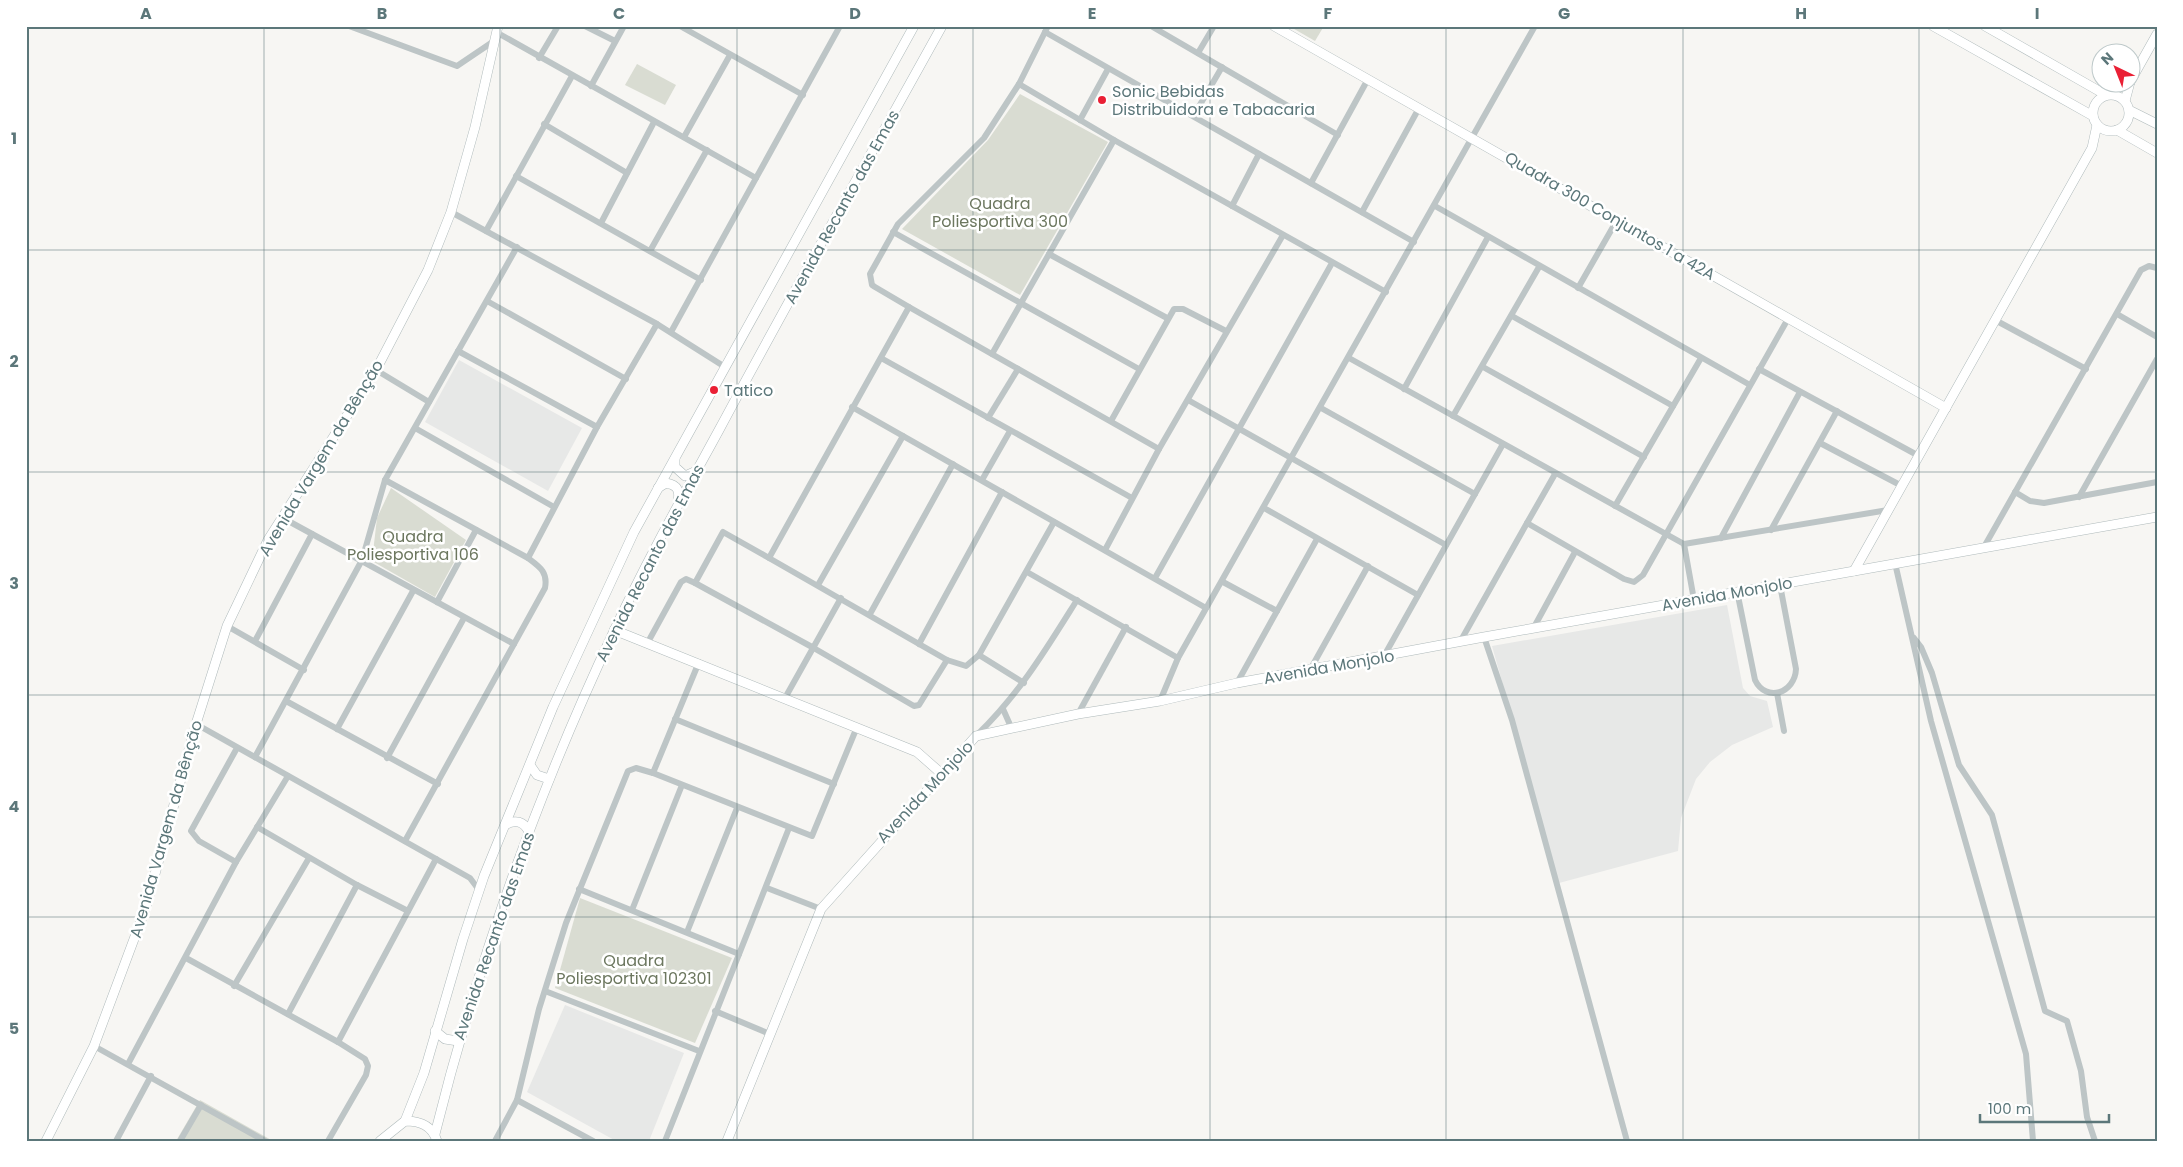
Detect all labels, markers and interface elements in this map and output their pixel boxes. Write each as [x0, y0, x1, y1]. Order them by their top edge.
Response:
text: A [140, 2, 152, 25]
text: B [377, 2, 387, 25]
text: C [613, 2, 625, 25]
text: D [849, 2, 861, 25]
text: E [1088, 2, 1096, 25]
text: F [1324, 2, 1333, 25]
text: G [1558, 2, 1570, 25]
text: H [1795, 2, 1807, 25]
text: I [2035, 2, 2039, 25]
north arrow [2090, 42, 2140, 92]
text: N [2096, 48, 2118, 69]
place label: Sonic Bebidas Distribuidora e Tabacaria [1112, 80, 1315, 121]
marker: Sonic Bebidas Distribuidora e Tabacaria [1096, 94, 1108, 106]
street label: Avenida Recanto das Emas [779, 106, 905, 308]
text: 1 [11, 127, 17, 150]
street label: Quadra 300 Conjuntos 1 a 42A [1500, 146, 1720, 286]
park label: Quadra Poliesportiva 300 [932, 192, 1068, 233]
text: 2 [9, 350, 19, 373]
street label: Avenida Vargem da Bênção [253, 355, 389, 561]
place label: Tatico [724, 379, 773, 402]
marker: Tatico [708, 384, 720, 396]
street label: Avenida Recanto das Emas [590, 460, 710, 666]
park label: Quadra Poliesportiva 106 [347, 525, 479, 566]
street label: Avenida Monjolo [1660, 571, 1794, 617]
text: 3 [9, 572, 19, 595]
street label: Avenida Monjolo [1262, 644, 1396, 690]
street label: Avenida Vargem da Bênção [124, 717, 208, 941]
street label: Avenida Monjolo [871, 736, 979, 848]
text: 4 [9, 795, 20, 818]
street label: Avenida Recanto das Emas [448, 829, 540, 1043]
park label: Quadra Poliesportiva 102301 [556, 949, 712, 990]
text: 5 [9, 1017, 19, 1040]
scale bar [1980, 1092, 2109, 1124]
text: 100 m [1988, 1098, 2031, 1119]

